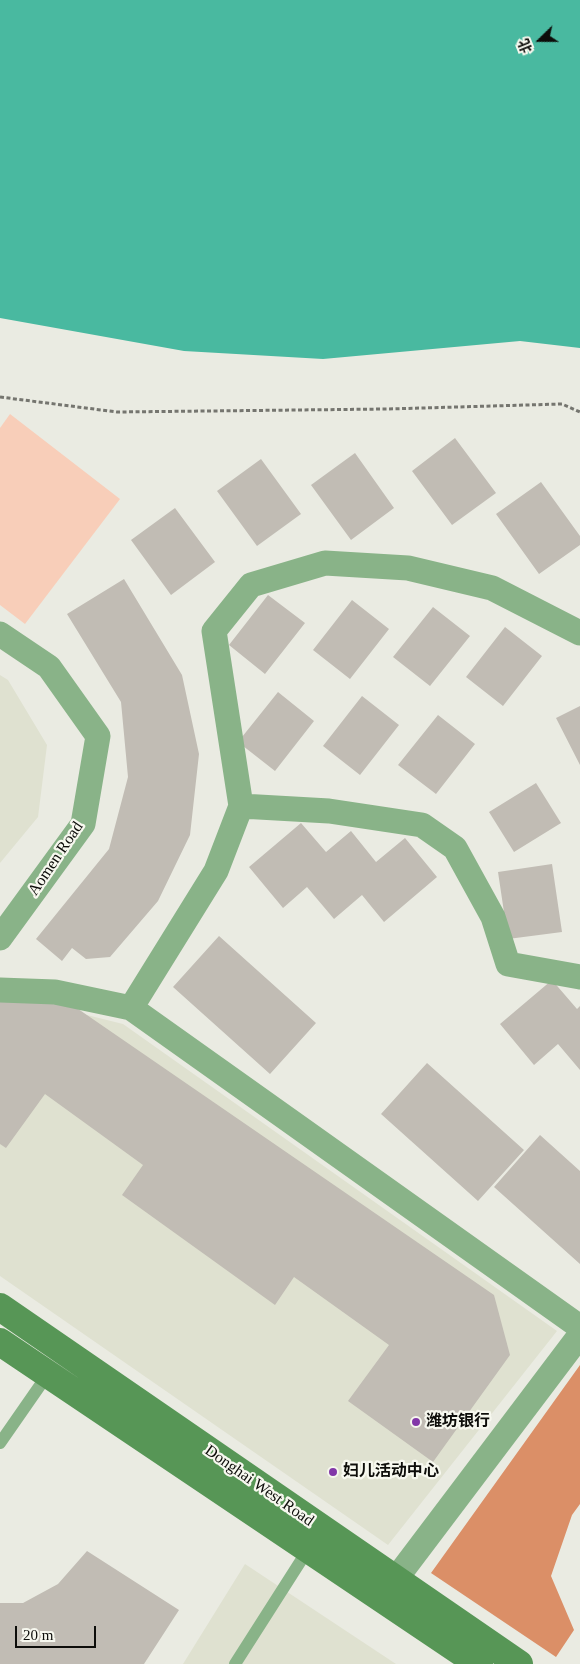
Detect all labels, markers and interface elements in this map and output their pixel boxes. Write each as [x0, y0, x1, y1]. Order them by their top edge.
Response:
north arrow [515, 15, 565, 65]
text: 北 [516, 37, 535, 55]
street label: Aomen Road [24, 818, 88, 900]
place label: 潍坊银行 [426, 1412, 490, 1432]
marker: 潍坊银行 [410, 1416, 422, 1428]
street label: Donghai West Road [201, 1441, 317, 1531]
place label: 妇儿活动中心 [343, 1462, 439, 1482]
marker: 妇儿活动中心 [327, 1466, 339, 1478]
scale bar [18, 1616, 99, 1648]
text: 20 m [23, 1627, 53, 1643]

